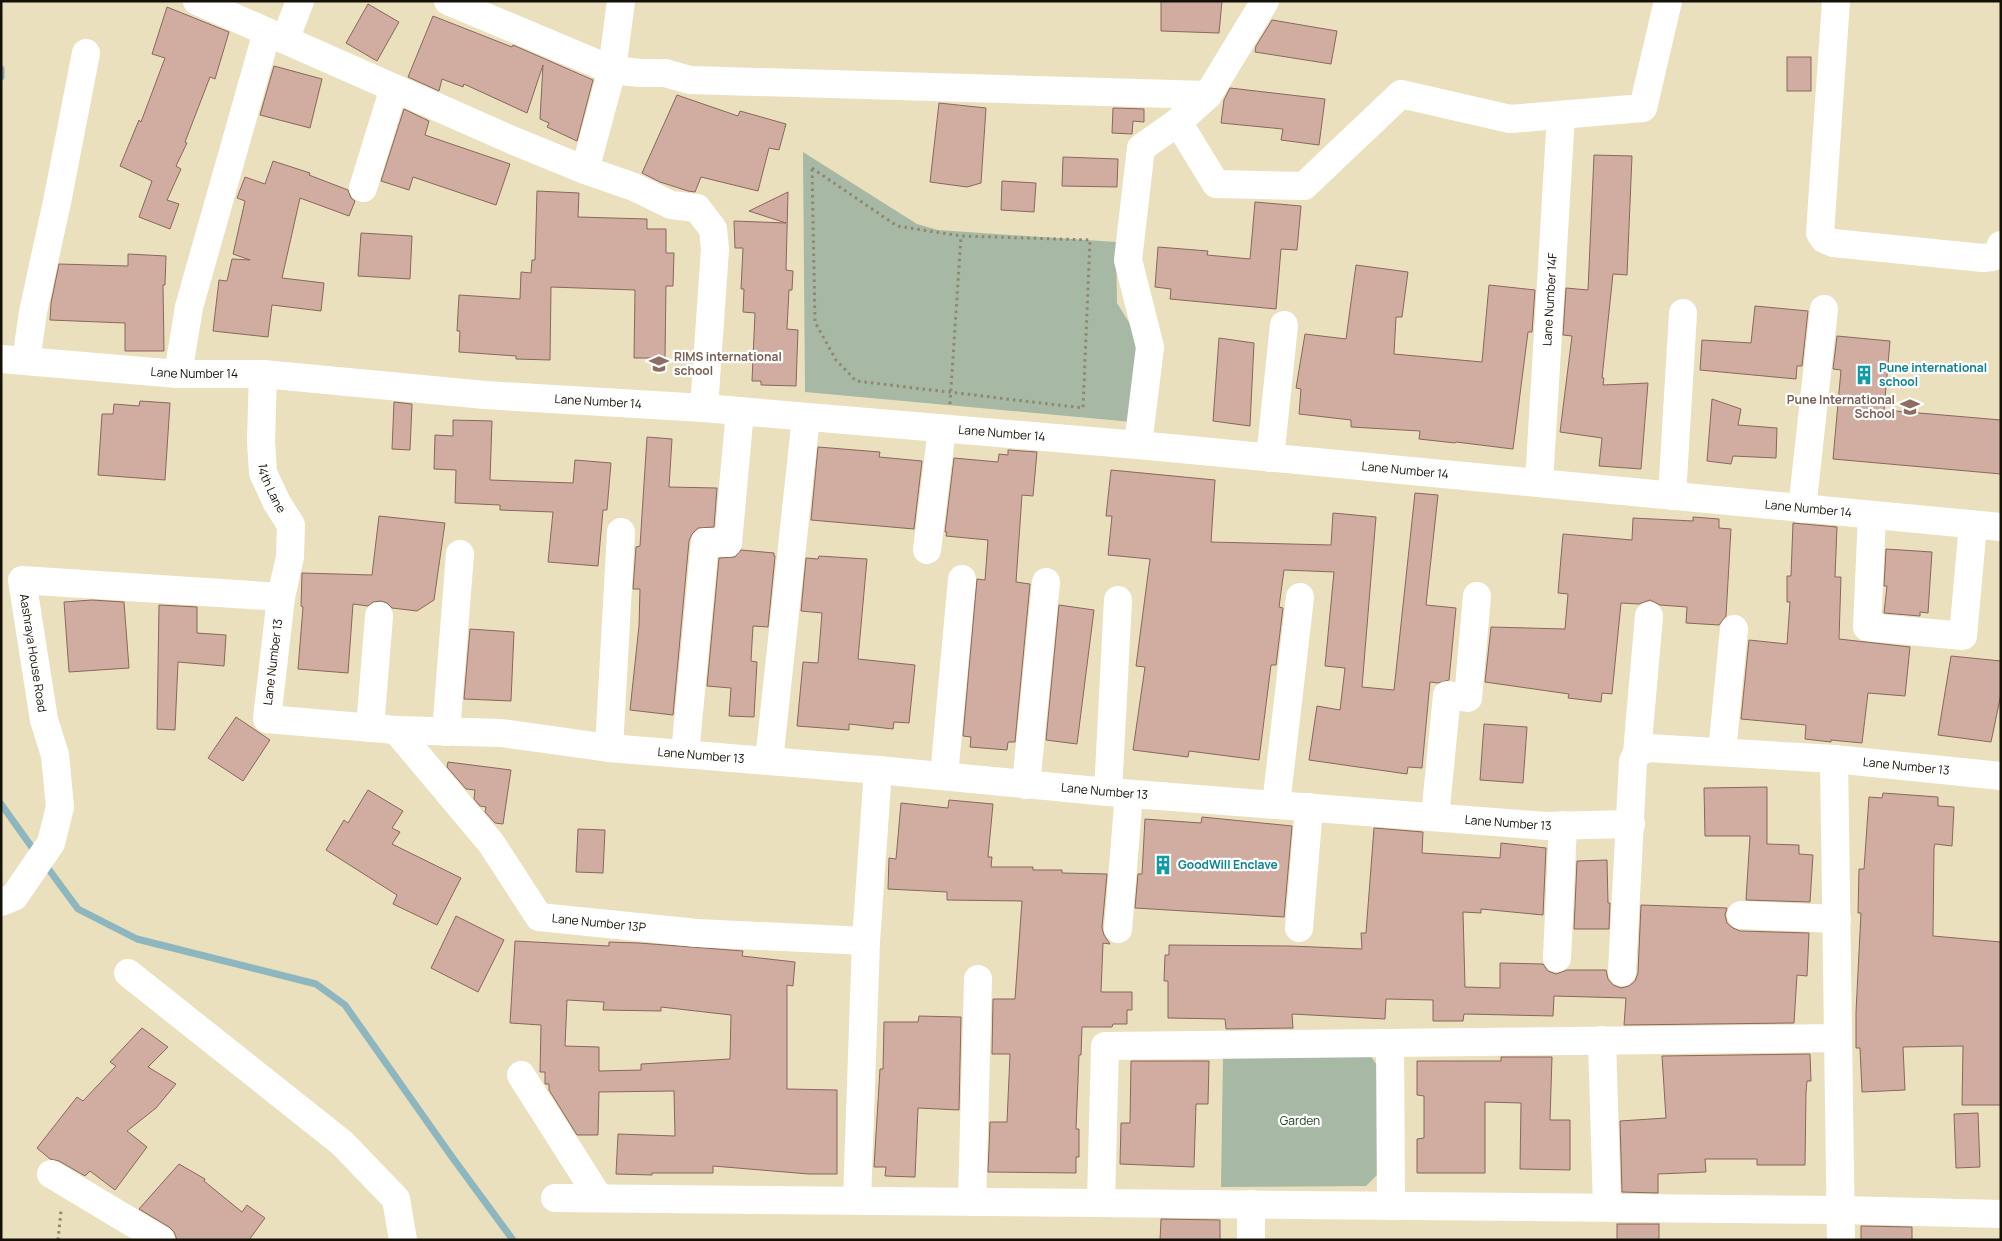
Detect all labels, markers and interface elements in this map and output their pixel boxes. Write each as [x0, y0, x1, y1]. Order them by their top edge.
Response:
street label: Lane Number 14F [1538, 252, 1561, 346]
place label: RIMS international school [674, 348, 782, 379]
school or university icon: RIMS international school [648, 353, 670, 375]
place label: Pune international school [1879, 359, 1987, 390]
street label: Lane Number 14 [150, 363, 238, 382]
building icon: Pune international school [1853, 364, 1875, 386]
street label: Lane Number 14 [554, 390, 642, 412]
place label: Pune International School [1787, 391, 1895, 422]
school or university icon: Pune International School [1899, 396, 1921, 418]
street label: Lane Number 14 [958, 421, 1046, 445]
street label: Lane Number 14 [1361, 457, 1450, 482]
street label: 14th Lane [254, 463, 290, 516]
street label: Lane Number 14 [1764, 496, 1853, 521]
street label: Aashraya House Road [16, 592, 51, 713]
street label: Lane Number 13 [259, 618, 286, 706]
street label: Lane Number 13 [657, 743, 745, 767]
street label: Lane Number 13 [1862, 753, 1950, 779]
street label: Lane Number 13 [1060, 779, 1149, 803]
street label: Lane Number 13 [1464, 811, 1552, 834]
building icon: GoodWill Enclave [1152, 854, 1174, 876]
place label: GoodWill Enclave [1178, 856, 1278, 873]
street label: Lane Number 13P [551, 909, 647, 936]
park label: Garden [1280, 1112, 1320, 1129]

